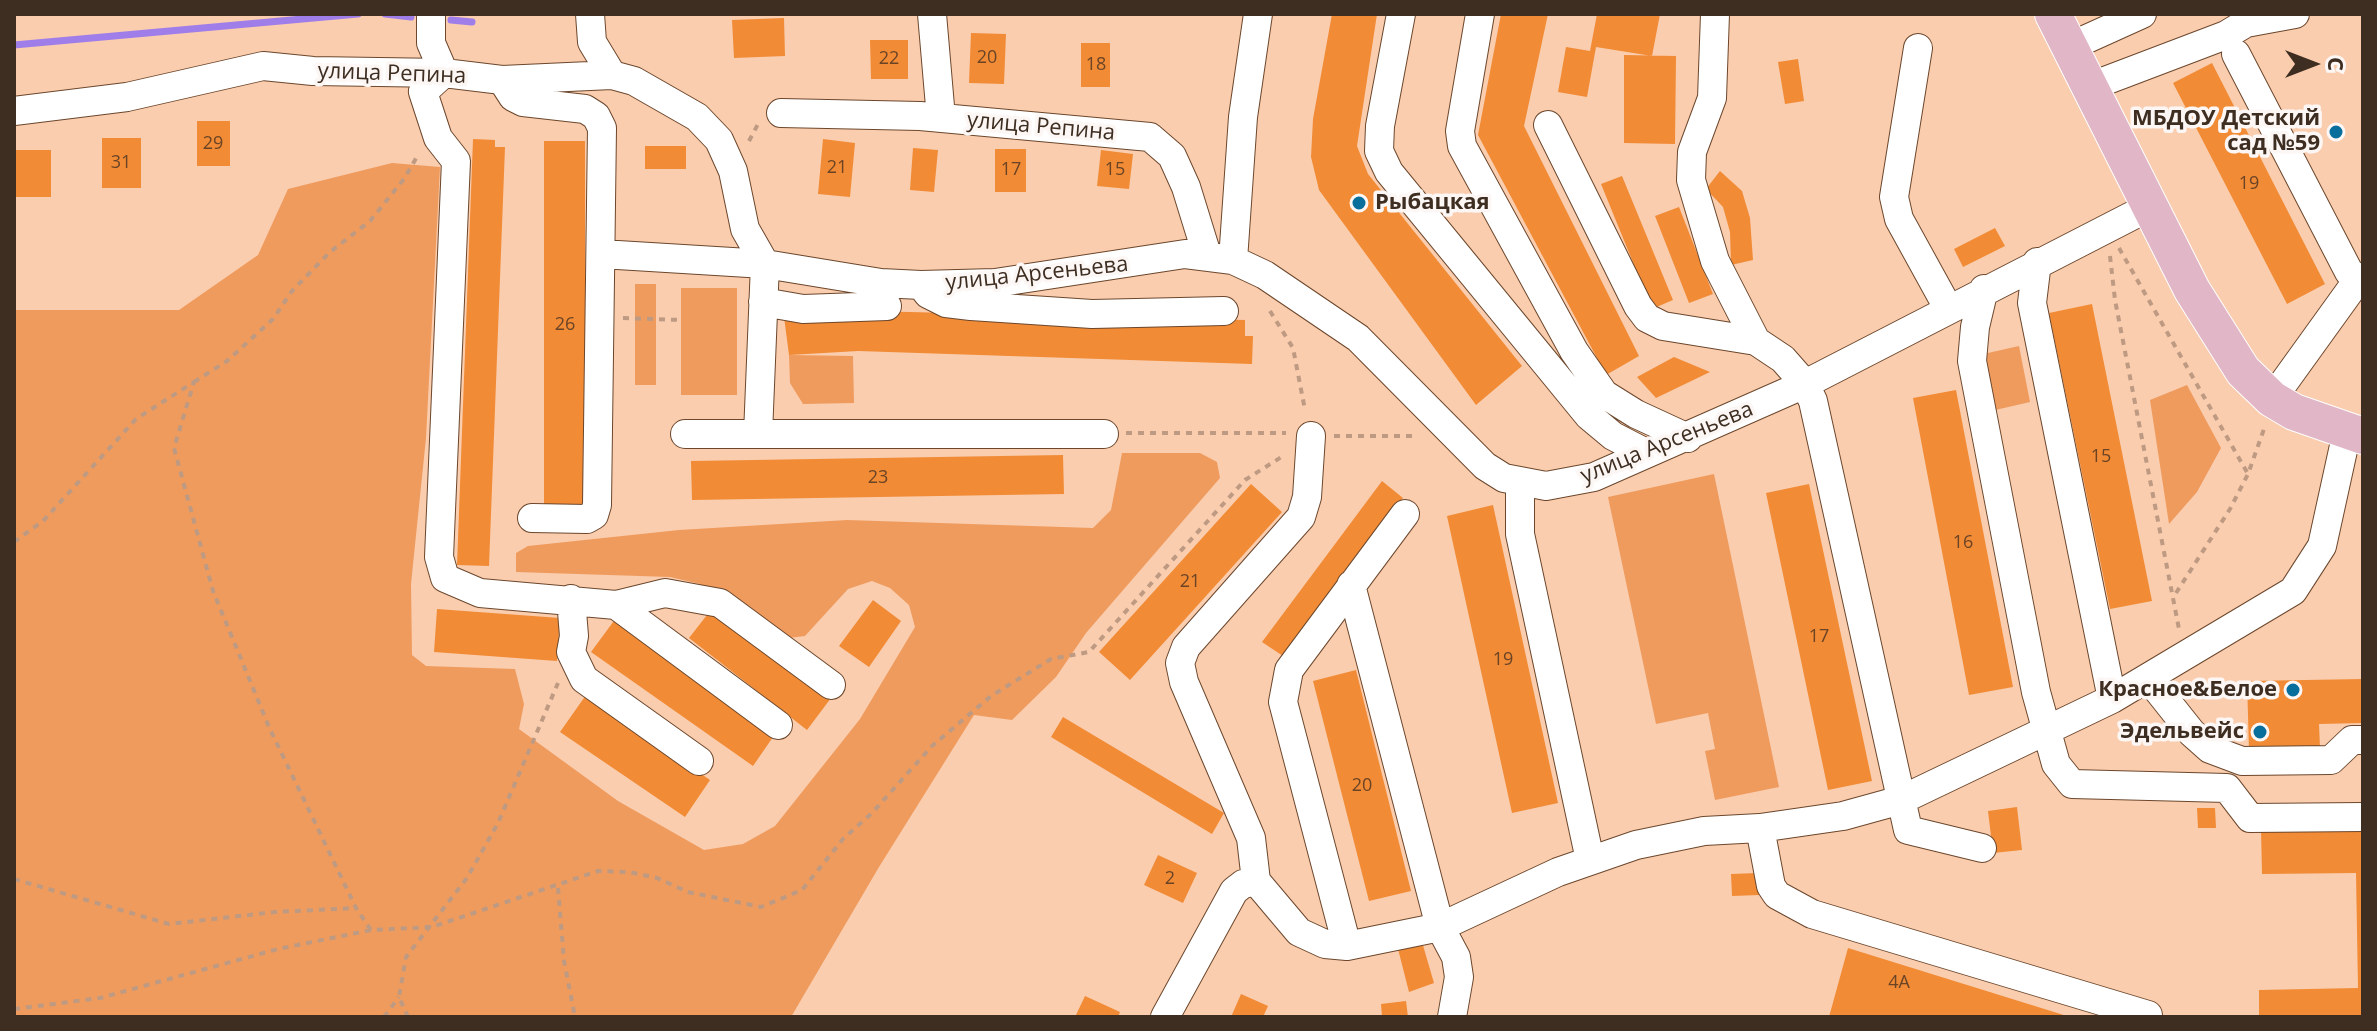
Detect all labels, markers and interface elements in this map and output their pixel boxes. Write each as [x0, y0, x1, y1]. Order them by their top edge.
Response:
north arrow [2273, 24, 2353, 104]
house number: 20 [977, 47, 997, 69]
house number: 22 [879, 48, 899, 70]
house number: 18 [1086, 54, 1106, 76]
text: С [2322, 57, 2352, 71]
street label: улица Репина [317, 58, 467, 90]
place label: МБДОУ Детский сад №59 [2132, 106, 2320, 158]
street label: улица Репина [966, 107, 1116, 147]
marker: МБДОУ Детский сад №59 [2327, 123, 2345, 141]
house number: 29 [203, 133, 223, 155]
house number: 31 [111, 152, 131, 174]
house number: 21 [827, 157, 847, 179]
house number: 17 [1001, 159, 1021, 181]
house number: 15 [1105, 159, 1125, 181]
house number: 19 [2239, 173, 2259, 195]
place label: Рыбацкая [1375, 190, 1490, 216]
marker: Рыбацкая [1350, 194, 1368, 212]
street label: улица Арсеньева [944, 251, 1130, 297]
house number: 26 [555, 314, 575, 336]
street label: улица Арсеньева [1577, 396, 1757, 490]
house number: 15 [2091, 446, 2111, 468]
house number: 23 [868, 467, 888, 489]
house number: 16 [1953, 532, 1973, 554]
house number: 21 [1180, 571, 1200, 593]
house number: 17 [1809, 626, 1829, 648]
house number: 19 [1493, 649, 1513, 671]
place label: Красное&Белое [2098, 677, 2277, 703]
marker: Красное&Белое [2284, 681, 2302, 699]
place label: Эдельвейс [2120, 719, 2244, 745]
marker: Эдельвейс [2251, 723, 2269, 741]
house number: 20 [1352, 775, 1372, 797]
house number: 2 [1165, 868, 1175, 890]
house number: 4А [1888, 972, 1910, 994]

